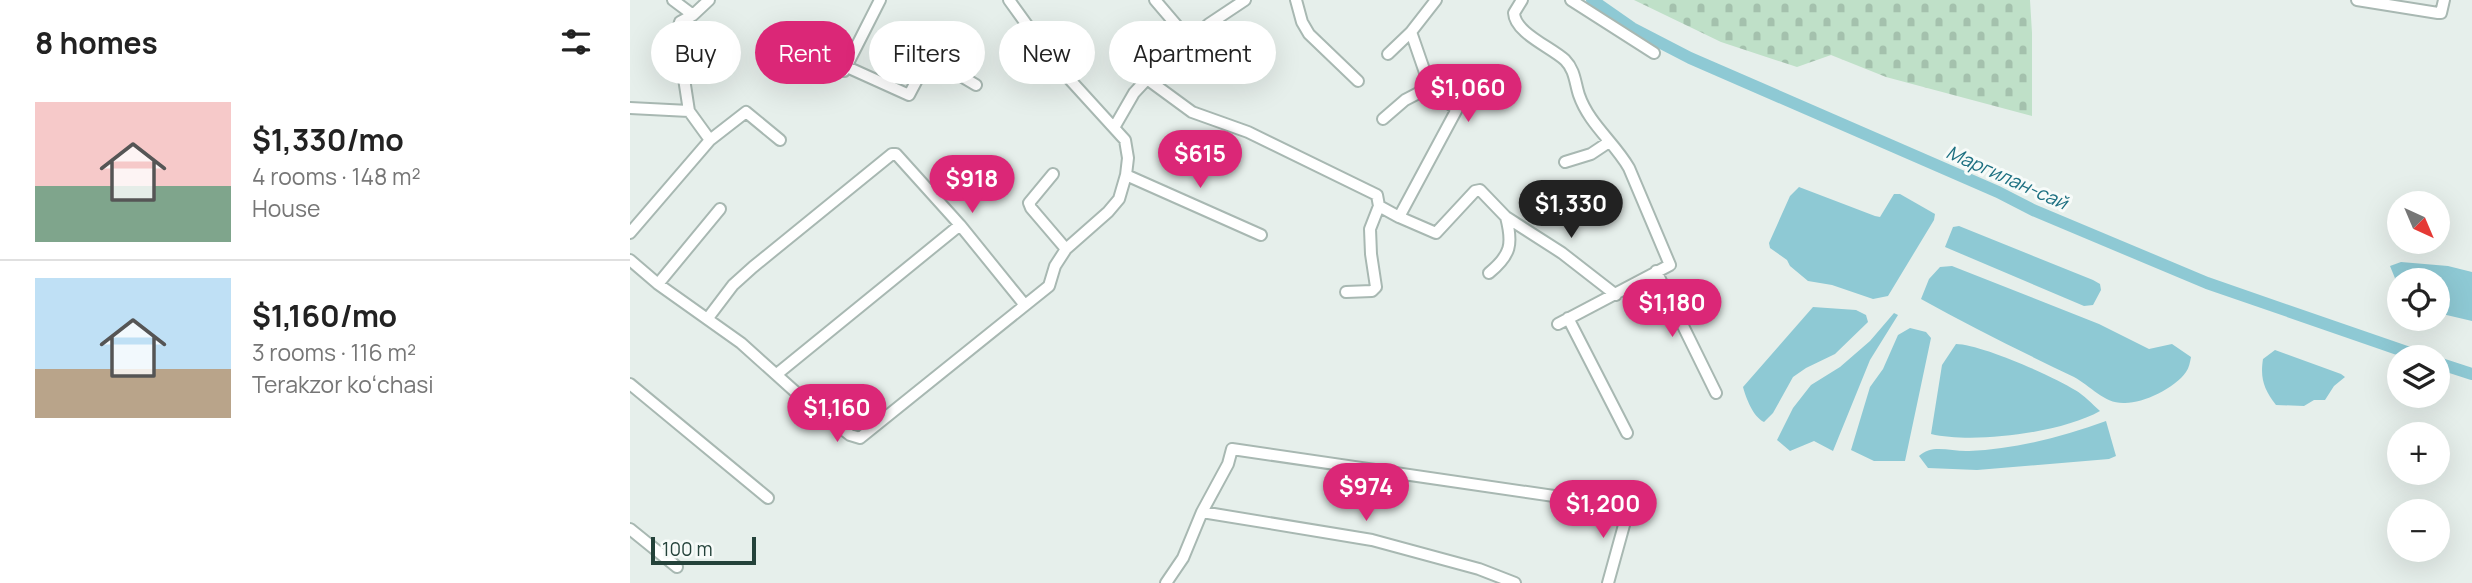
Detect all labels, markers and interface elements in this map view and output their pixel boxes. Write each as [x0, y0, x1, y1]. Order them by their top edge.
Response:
chip: Buy [651, 21, 741, 84]
chip: Rent [755, 21, 855, 84]
chip: Filters [869, 21, 985, 84]
chip: New [999, 21, 1095, 84]
chip: Apartment [1109, 21, 1276, 84]
text: 8 homes [35, 22, 158, 63]
icon: filters [557, 23, 595, 61]
pin: $1,060 [1411, 64, 1525, 124]
text: $1,060 [1430, 71, 1506, 103]
text: $1,330/mo [252, 119, 404, 160]
icon: home [91, 130, 175, 214]
pin: $615 [1159, 130, 1241, 190]
text: $615 [1174, 137, 1226, 169]
water label: Маргилан-сай [1942, 139, 2074, 216]
pin: $918 [931, 156, 1013, 215]
text: 4 rooms · 148 m² [252, 160, 421, 192]
text: $918 [946, 162, 998, 194]
pin: $1,330 [1514, 180, 1628, 240]
text: $1,330 [1535, 187, 1607, 219]
north arrow [2387, 191, 2450, 254]
map controls [2387, 191, 2450, 562]
text: House [252, 192, 321, 224]
button: locate [2387, 268, 2450, 331]
pin: $1,180 [1615, 280, 1729, 339]
text: $1,180 [1638, 286, 1706, 318]
text: $1,160/mo [252, 295, 397, 336]
icon: home [91, 306, 175, 390]
text: 3 rooms · 116 m² [252, 336, 416, 368]
button: layers [2387, 345, 2450, 408]
text: Terakzor koʻchasi [252, 368, 434, 400]
pin: $1,160 [780, 384, 894, 444]
text: $1,160 [803, 391, 871, 423]
button: + [2387, 422, 2450, 485]
pin: $974 [1325, 463, 1407, 523]
text: $974 [1339, 470, 1393, 502]
pin: $1,200 [1546, 480, 1660, 540]
text: $1,200 [1566, 487, 1640, 519]
button: − [2387, 499, 2450, 562]
scale bar [651, 534, 756, 566]
text: 100 m [662, 536, 713, 562]

